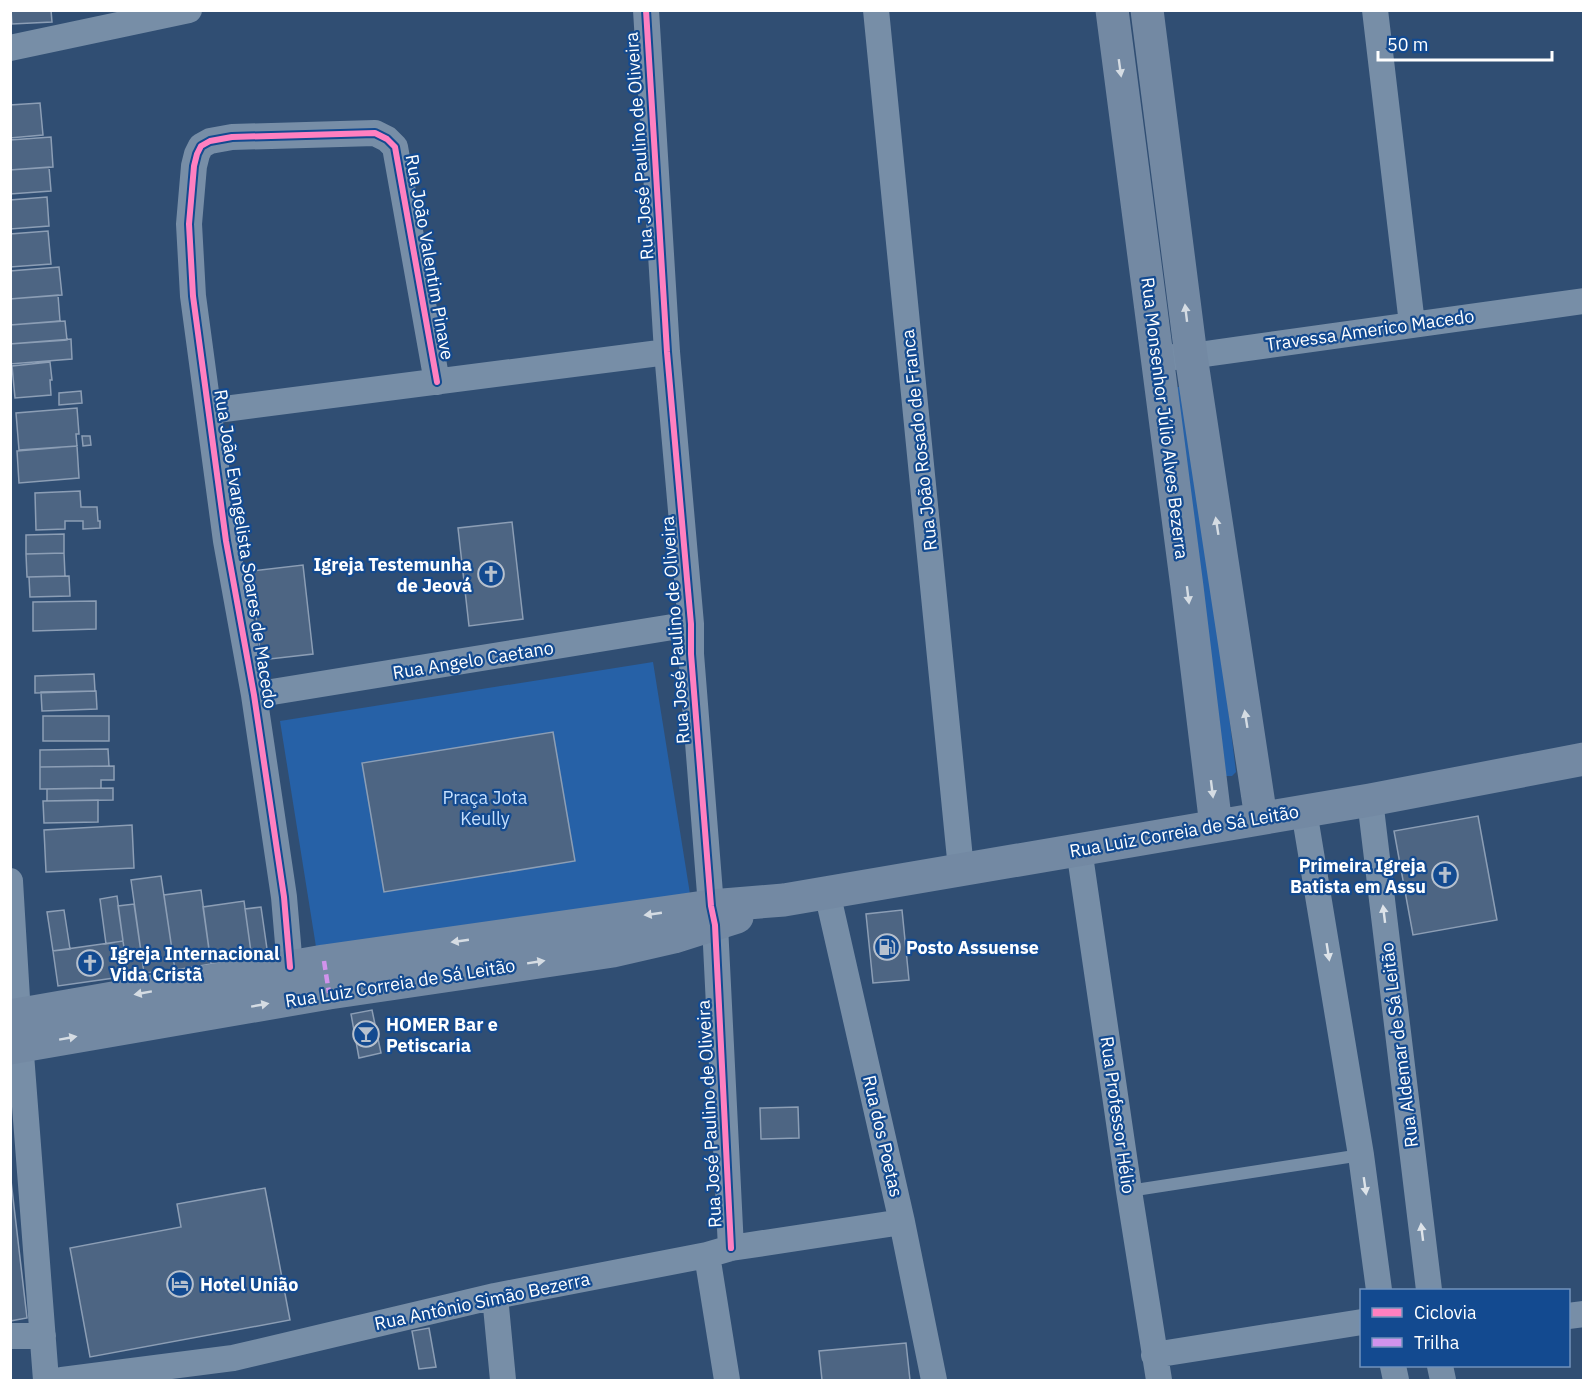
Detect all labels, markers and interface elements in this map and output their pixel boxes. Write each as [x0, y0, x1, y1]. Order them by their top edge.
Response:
scale bar [1378, 24, 1552, 62]
street label: Rua José Paulino de Oliveira [620, 31, 658, 261]
text: 50 m [1387, 33, 1429, 56]
one-way arrow [1115, 59, 1124, 78]
street label: Rua João Valentim Pinave [401, 152, 459, 362]
street label: Rua Monsenhor Júlio Alves Bezerra [1136, 276, 1194, 561]
one-way arrow [1181, 303, 1190, 322]
street label: Travessa Americo Macedo [1264, 304, 1476, 356]
street label: Rua João Rosado de Franca [896, 328, 942, 552]
street label: Rua João Evangelista Soares de Macedo [209, 388, 283, 710]
street label: Rua José Paulino de Oliveira [656, 515, 694, 745]
one-way arrow [1213, 517, 1222, 536]
place label: Igreja Testemunha de Jeová [314, 553, 472, 597]
church icon: Igreja Testemunha de Jeová [476, 559, 506, 589]
one-way arrow [1183, 586, 1193, 605]
street label: Rua Angelo Caetano [391, 636, 555, 684]
one-way arrow [1242, 709, 1251, 728]
one-way arrow [1207, 779, 1217, 798]
park label: Praça Jota Keully [443, 786, 528, 830]
street label: Rua Luiz Correia de Sá Leitão [1068, 799, 1300, 863]
place label: Primeira Igreja Batista em Assu [1290, 854, 1426, 898]
church icon: Primeira Igreja Batista em Assu [1430, 860, 1460, 890]
one-way arrow [1379, 904, 1388, 923]
one-way arrow [643, 909, 662, 918]
fuel station icon: Posto Assuense [872, 932, 902, 962]
place label: Posto Assuense [906, 936, 1039, 959]
one-way arrow [450, 937, 469, 946]
street label: Rua Aldemar de Sá Leitão [1375, 941, 1423, 1149]
place label: Igreja Internacional Vida Cristã [110, 942, 280, 986]
one-way arrow [1323, 942, 1332, 961]
church icon: Igreja Internacional Vida Cristã [75, 948, 105, 978]
street label: Rua Luiz Correia de Sá Leitão [283, 953, 517, 1013]
one-way arrow [527, 958, 546, 967]
one-way arrow [133, 989, 152, 998]
street label: Rua José Paulino de Oliveira [692, 999, 726, 1229]
one-way arrow [251, 1000, 270, 1009]
place label: HOMER Bar e Petiscaria [386, 1013, 498, 1057]
bar icon: HOMER Bar e Petiscaria [351, 1019, 381, 1049]
one-way arrow [59, 1033, 78, 1042]
street label: Rua Professor Hélio [1096, 1035, 1140, 1195]
street label: Rua dos Poetas [858, 1073, 908, 1199]
one-way arrow [1361, 1176, 1370, 1195]
one-way arrow [1417, 1223, 1426, 1242]
street label: Rua Antônio Simão Bezerra [372, 1267, 592, 1335]
hotel icon: Hotel União [165, 1269, 195, 1299]
place label: Hotel União [200, 1273, 298, 1296]
legend [1360, 1289, 1570, 1367]
text: Ciclovia [1414, 1301, 1477, 1324]
text: Trilha [1414, 1331, 1460, 1354]

